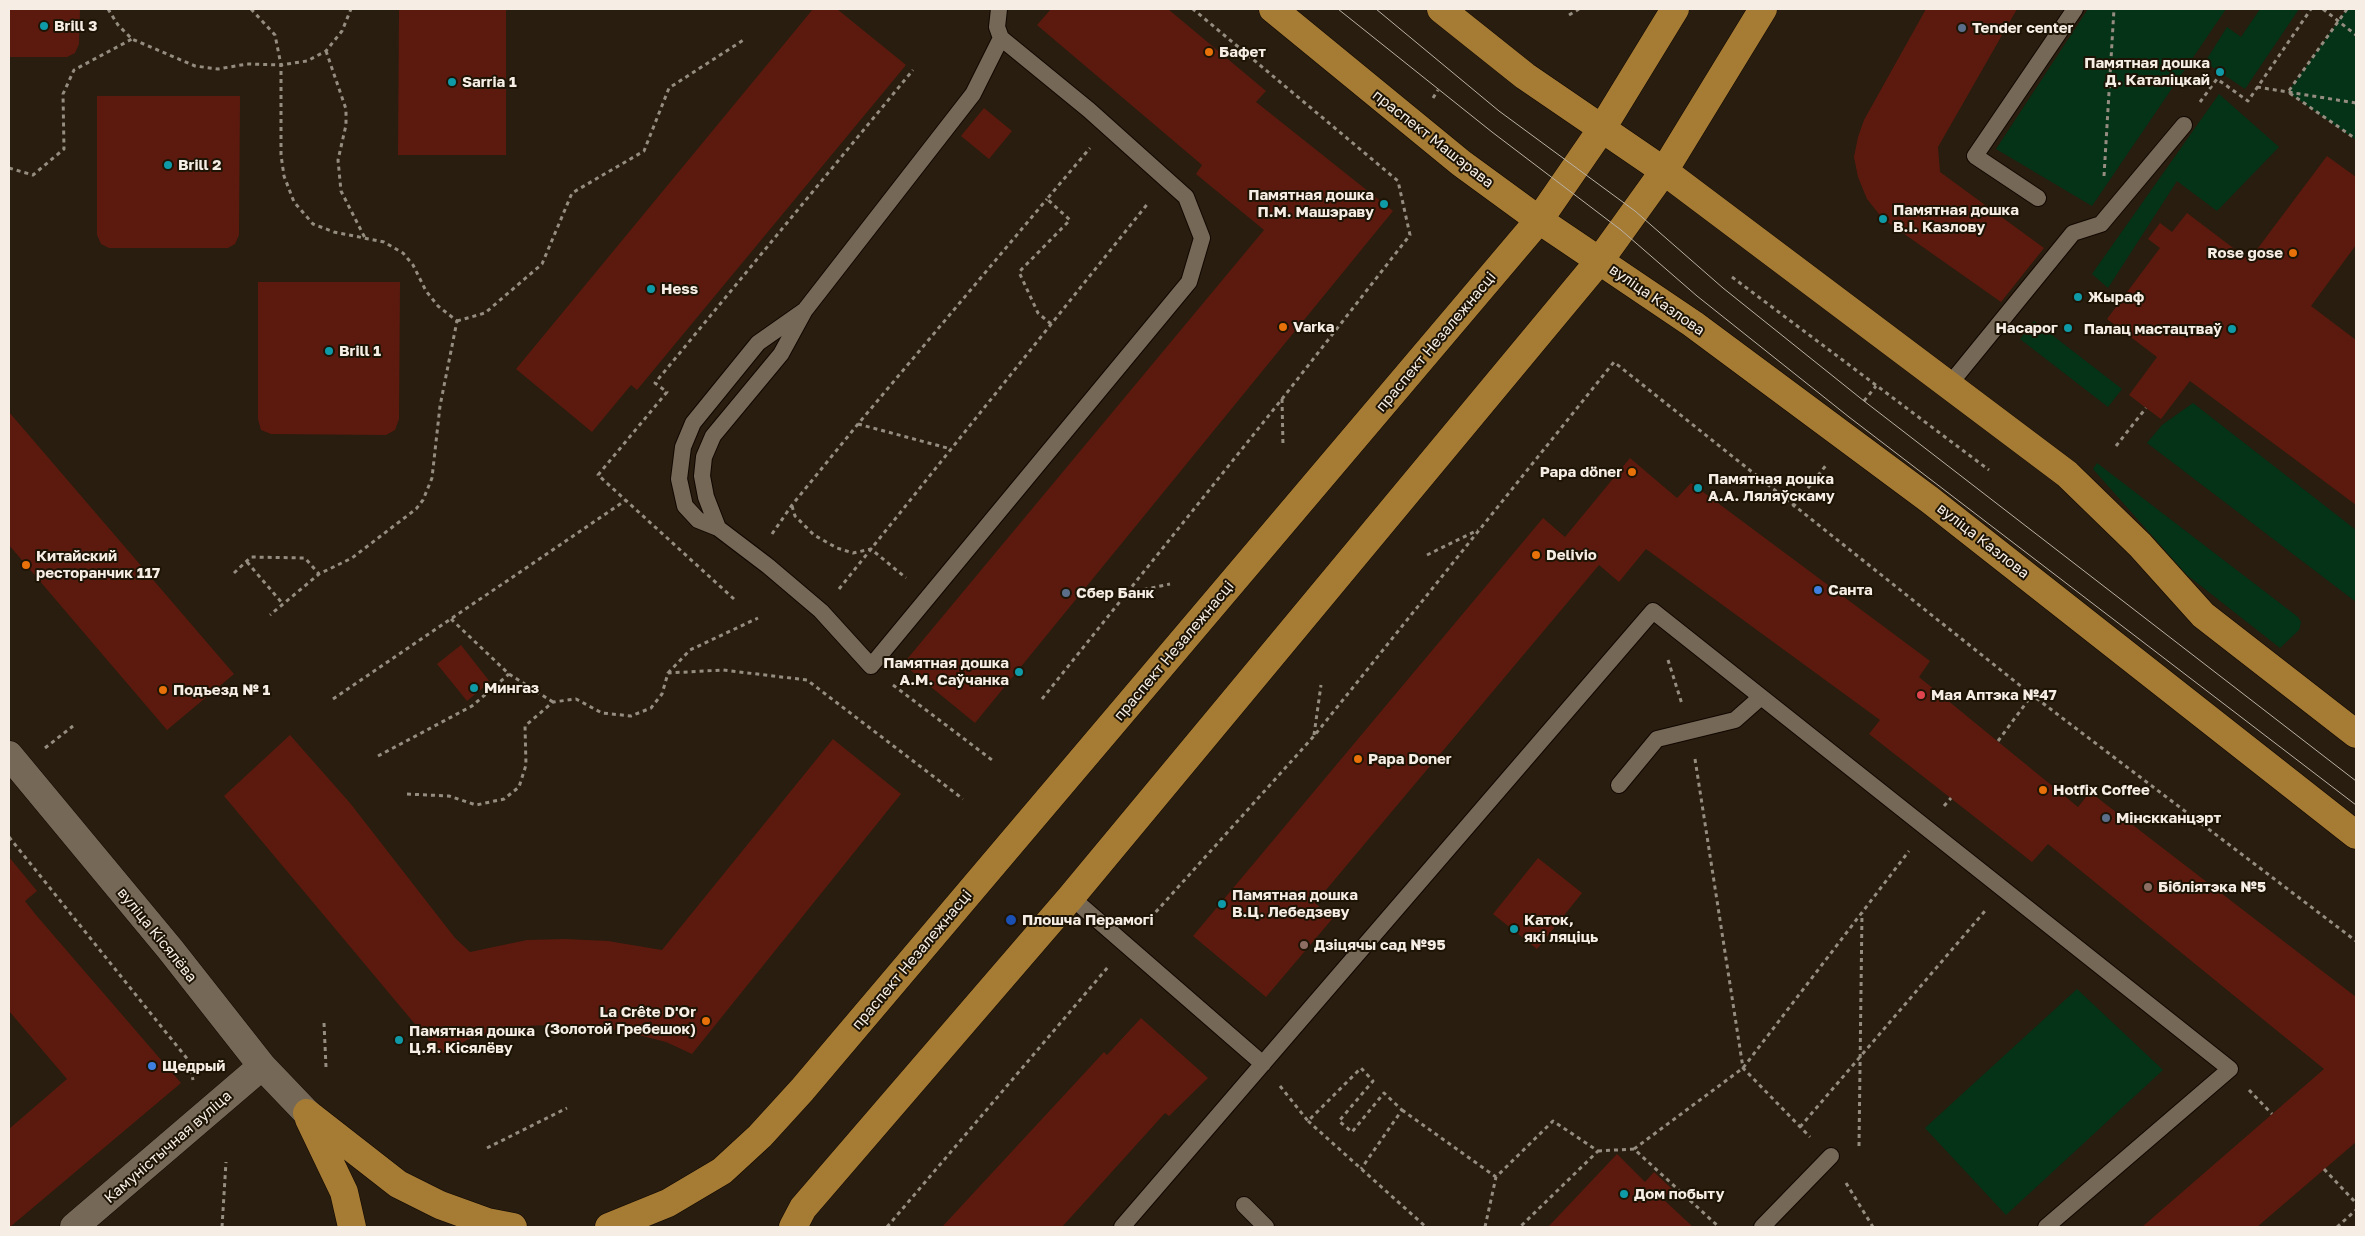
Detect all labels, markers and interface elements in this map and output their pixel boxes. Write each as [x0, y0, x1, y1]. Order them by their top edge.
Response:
place label: Brill 3 [54, 17, 97, 35]
place label: Tender center [1972, 19, 2073, 37]
marker: Brill 3 [38, 20, 50, 32]
marker: Tender center [1956, 22, 1968, 34]
place label: Бафет [1219, 43, 1266, 61]
marker: Бафет [1203, 46, 1215, 58]
place label: Памятная дошка Д. Каталіцкай [2084, 54, 2210, 89]
marker: Памятная дошка Д. Каталіцкай [2214, 66, 2226, 78]
place label: Sarria 1 [462, 73, 517, 91]
marker: Sarria 1 [446, 76, 458, 88]
street label: праспект Машэрава [1369, 86, 1497, 192]
place label: Brill 2 [178, 156, 221, 174]
marker: Brill 2 [162, 159, 174, 171]
place label: Памятная дошка П.М. Машэраву [1248, 186, 1374, 221]
marker: Памятная дошка П.М. Машэраву [1378, 198, 1390, 210]
place label: Памятная дошка В.І. Казлову [1893, 201, 2019, 236]
marker: Памятная дошка В.І. Казлову [1877, 213, 1889, 225]
place label: Rose gose [2207, 244, 2283, 262]
marker: Rose gose [2287, 247, 2299, 259]
street label: вуліца Казлова [1606, 260, 1708, 340]
street label: праспект Незалежнасці [1372, 268, 1500, 416]
place label: Hess [661, 280, 698, 298]
marker: Hess [645, 283, 657, 295]
place label: Жыраф [2088, 288, 2144, 306]
marker: Жыраф [2072, 291, 2084, 303]
place label: Varka [1293, 318, 1334, 336]
place label: Насарог [1995, 319, 2058, 337]
place label: Палац мастацтваў [2084, 320, 2222, 338]
marker: Varka [1277, 321, 1289, 333]
marker: Насарог [2062, 322, 2074, 334]
marker: Палац мастацтваў [2226, 323, 2238, 335]
place label: Brill 1 [339, 342, 381, 360]
marker: Brill 1 [323, 345, 335, 357]
place label: Papa döner [1540, 463, 1622, 481]
marker: Papa döner [1626, 466, 1638, 478]
place label: Памятная дошка А.А. Ляляўскаму [1708, 470, 1835, 505]
marker: Памятная дошка А.А. Ляляўскаму [1692, 482, 1704, 494]
street label: вуліца Казлова [1933, 499, 2033, 583]
place label: Delivio [1546, 546, 1597, 564]
place label: Китайский ресторанчик 117 [36, 547, 160, 582]
marker: Delivio [1530, 549, 1542, 561]
marker: Китайский ресторанчик 117 [20, 559, 32, 571]
street label: праспект Незалежнасці [1110, 577, 1238, 725]
place label: Санта [1828, 581, 1873, 599]
place label: Сбер Банк [1076, 584, 1154, 602]
marker: Санта [1812, 584, 1824, 596]
marker: Сбер Банк [1060, 587, 1072, 599]
place label: Памятная дошка А.М. Саўчанка [883, 654, 1009, 689]
marker: Памятная дошка А.М. Саўчанка [1013, 666, 1025, 678]
place label: Мингаз [484, 679, 539, 697]
place label: Подъезд № 1 [173, 681, 270, 699]
marker: Мингаз [468, 682, 480, 694]
marker: Подъезд № 1 [157, 684, 169, 696]
place label: Мая Аптэка №47 [1931, 686, 2057, 704]
marker: Мая Аптэка №47 [1915, 689, 1927, 701]
place label: Papa Doner [1368, 750, 1452, 768]
marker: Papa Doner [1352, 753, 1364, 765]
place label: Hotfix Coffee [2053, 781, 2150, 799]
marker: Hotfix Coffee [2037, 784, 2049, 796]
place label: Мінскканцэрт [2116, 809, 2221, 827]
marker: Мінскканцэрт [2100, 812, 2112, 824]
place label: Бібліятэка №5 [2158, 878, 2266, 896]
marker: Бібліятэка №5 [2142, 881, 2154, 893]
street label: вуліца Кісялёва [113, 884, 201, 986]
street label: праспект Незалежнасці [848, 886, 976, 1034]
place label: Памятная дошка В.Ц. Лебедзеву [1232, 886, 1358, 921]
marker: Памятная дошка В.Ц. Лебедзеву [1216, 898, 1228, 910]
place label: Плошча Перамогі [1022, 911, 1154, 929]
place label: Каток, які ляціць [1524, 911, 1598, 946]
marker: Плошча Перамогі [1004, 913, 1018, 927]
marker: Каток, які ляціць [1508, 923, 1520, 935]
place label: Дзіцячы сад №95 [1314, 936, 1446, 954]
marker: Дзіцячы сад №95 [1298, 939, 1310, 951]
place label: La Crête D'Or (Золотой Гребешок) [544, 1003, 696, 1038]
marker: La Crête D'Or (Золотой Гребешок) [700, 1015, 712, 1027]
place label: Памятная дошка Ц.Я. Кісялёву [409, 1022, 535, 1057]
marker: Памятная дошка Ц.Я. Кісялёву [393, 1034, 405, 1046]
place label: Щедрый [162, 1057, 225, 1075]
marker: Щедрый [146, 1060, 158, 1072]
street label: Камуністычная вуліца [101, 1087, 235, 1207]
place label: Дом побыту [1634, 1185, 1724, 1203]
marker: Дом побыту [1618, 1188, 1630, 1200]

